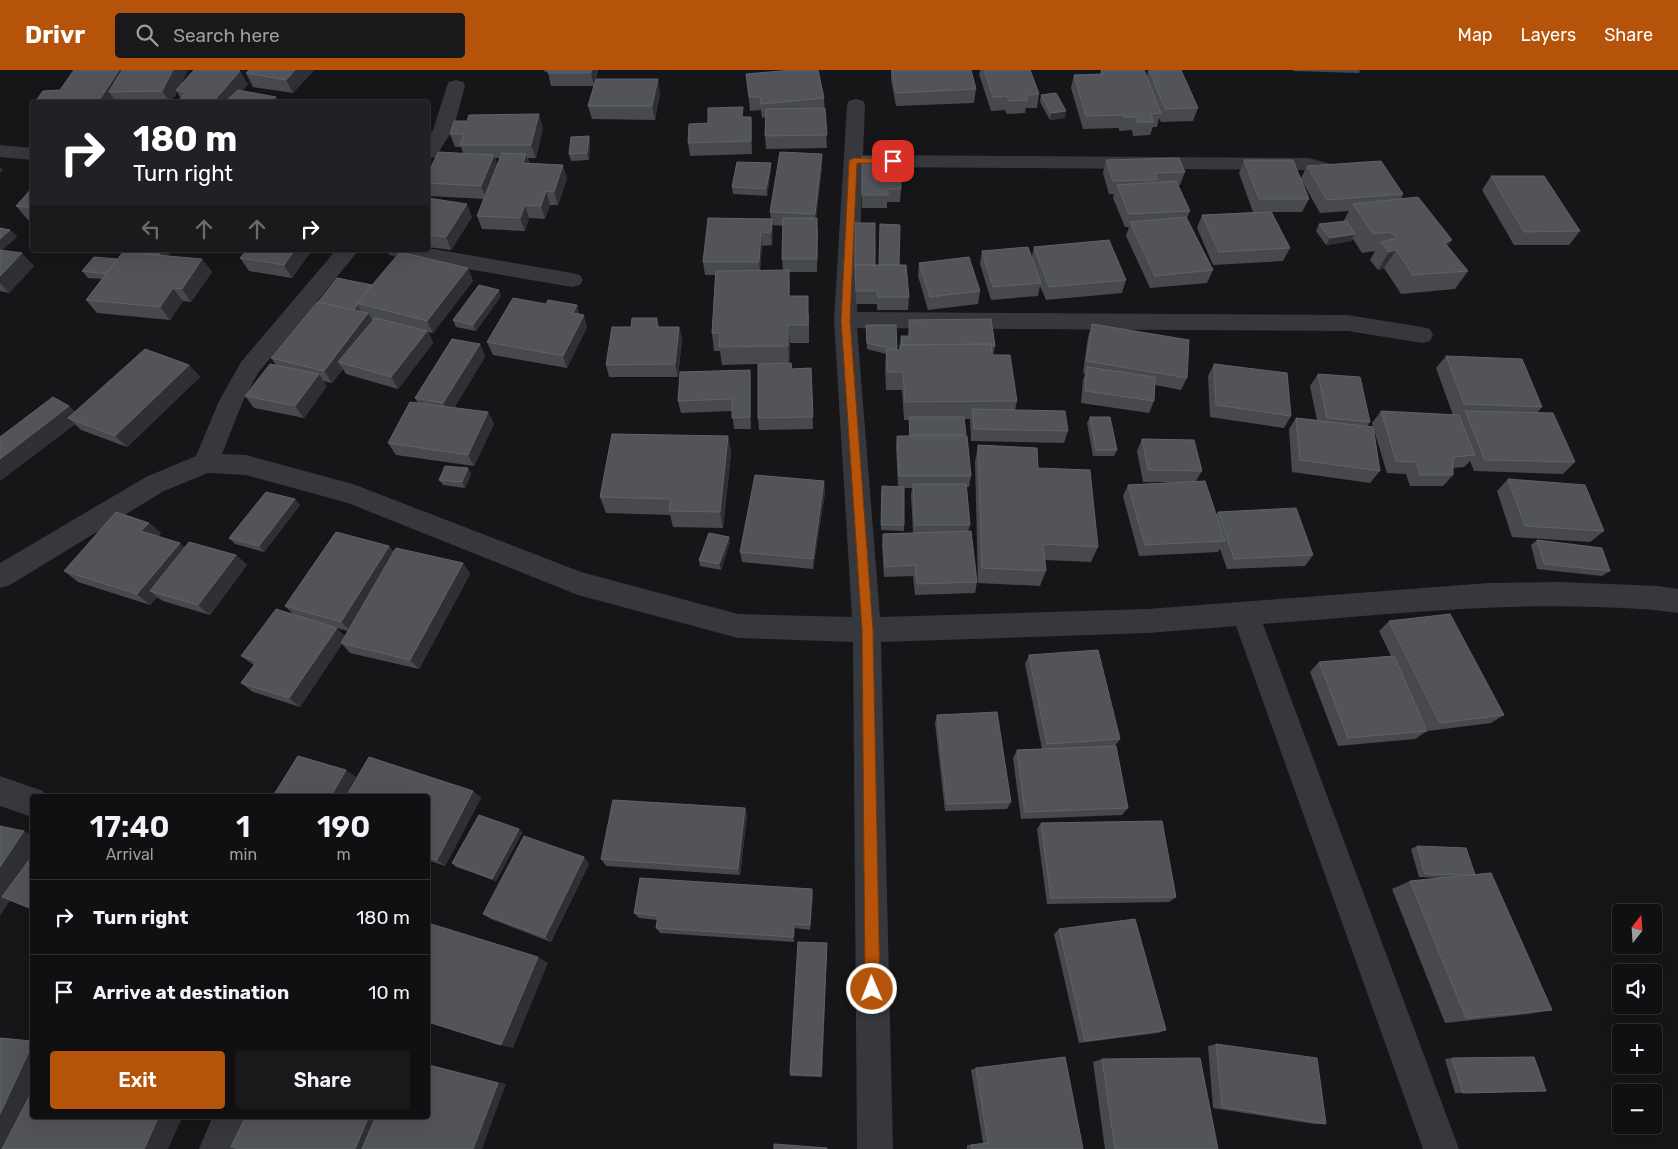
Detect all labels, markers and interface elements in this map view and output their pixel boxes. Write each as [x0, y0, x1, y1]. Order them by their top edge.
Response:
search box [115, 13, 465, 58]
text: Drivr [25, 21, 85, 49]
icon: search [133, 21, 161, 49]
text: Search here [173, 24, 280, 47]
text: Map [1458, 24, 1493, 46]
text: Layers [1521, 24, 1576, 46]
text: Share [1604, 24, 1653, 46]
text: 180 m [133, 118, 237, 160]
icon: right [50, 120, 115, 185]
pin [872, 140, 914, 182]
icon: arrive [879, 147, 907, 175]
text: Turn right [133, 160, 233, 187]
icon: left [137, 215, 165, 243]
icon: ahead [190, 215, 218, 243]
icon: ahead [243, 215, 271, 243]
icon: right [296, 215, 324, 243]
text: 17:40 [90, 809, 169, 845]
text: 1 [236, 809, 250, 845]
text: 190 [317, 809, 370, 845]
text: Arrival [106, 845, 154, 864]
text: min [229, 845, 257, 864]
text: m [336, 845, 351, 864]
icon: right [50, 903, 78, 931]
north arrow [1612, 904, 1662, 954]
map controls [1612, 904, 1662, 1134]
text: Turn right [93, 906, 188, 929]
text: 180 m [356, 906, 410, 929]
position arrow [845, 962, 897, 1014]
button: sound [1612, 964, 1662, 1014]
icon: arrive [50, 978, 78, 1006]
text: Arrive at destination [93, 981, 289, 1004]
text: 10 m [368, 981, 410, 1004]
button: + [1612, 1024, 1662, 1074]
button: Exit [50, 1051, 225, 1109]
button: Share [235, 1051, 410, 1109]
button: − [1612, 1084, 1662, 1134]

